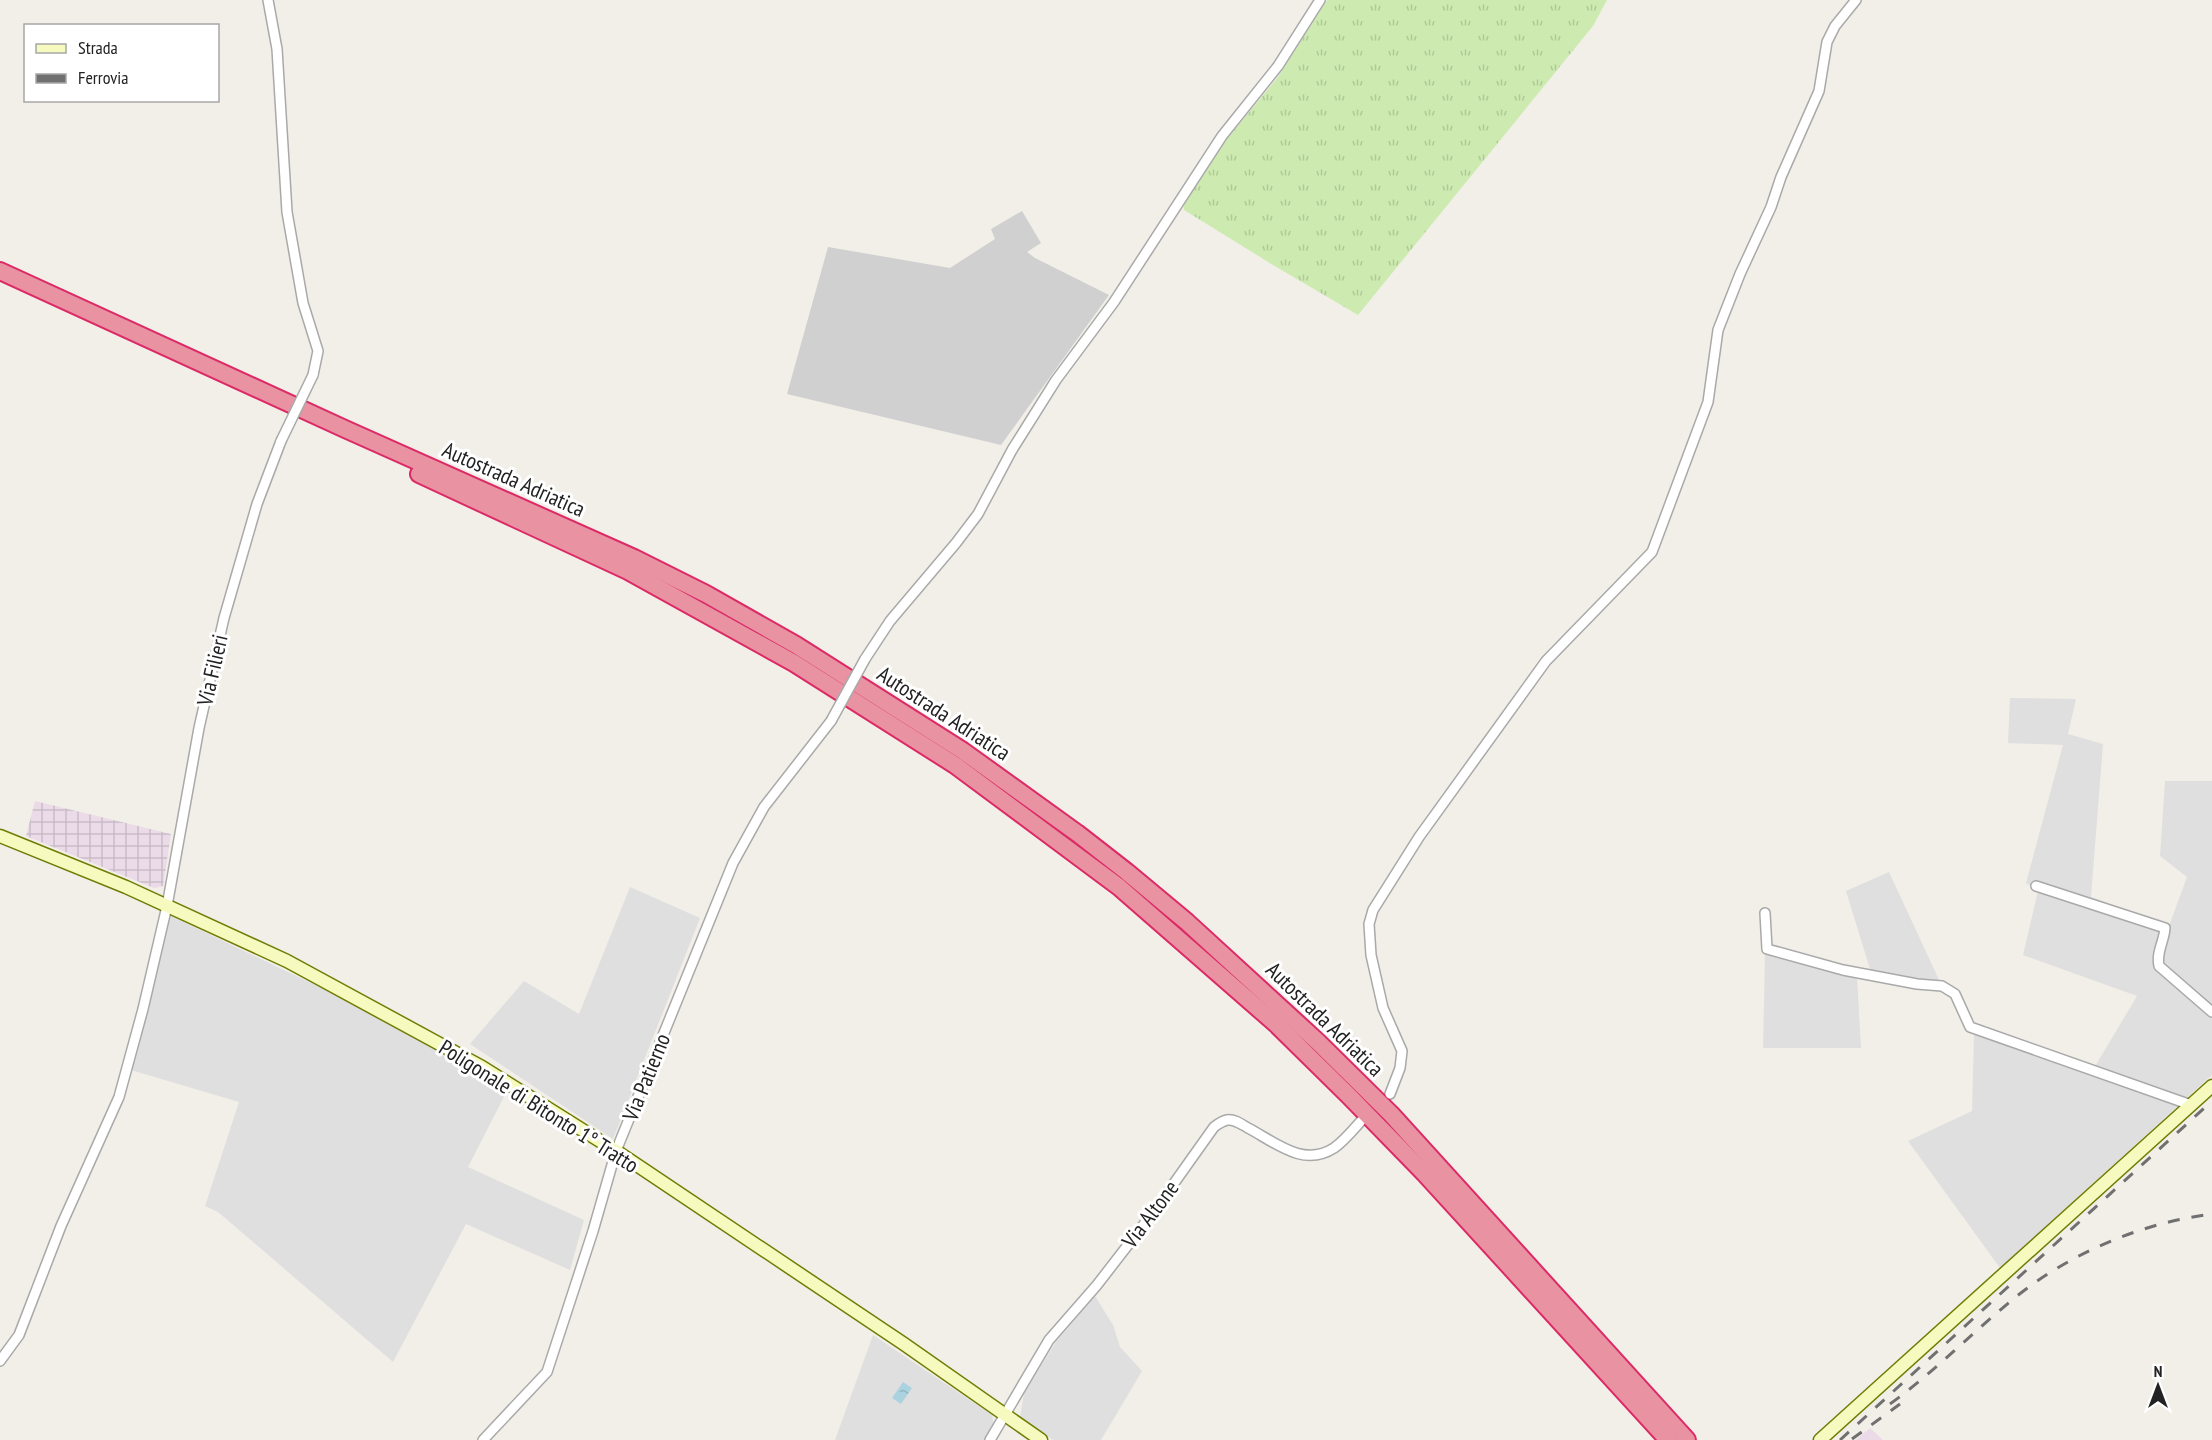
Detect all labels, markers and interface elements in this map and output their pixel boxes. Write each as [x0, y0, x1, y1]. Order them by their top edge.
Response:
legend [24, 24, 219, 102]
text: Strada [78, 36, 118, 59]
text: Ferrovia [78, 66, 128, 89]
street label: Autostrada Adriatica [438, 435, 590, 523]
street label: Via Filieri [190, 632, 234, 709]
street label: Autostrada Adriatica [872, 660, 1016, 766]
street label: Autostrada Adriatica [1260, 956, 1390, 1082]
street label: Via Patierno [615, 1029, 676, 1126]
street label: Poligonale di Bitonto 1° Tratto [434, 1033, 644, 1179]
street label: Via Altone [1115, 1175, 1184, 1254]
north arrow [2128, 1356, 2188, 1416]
text: N [2154, 1361, 2162, 1381]

